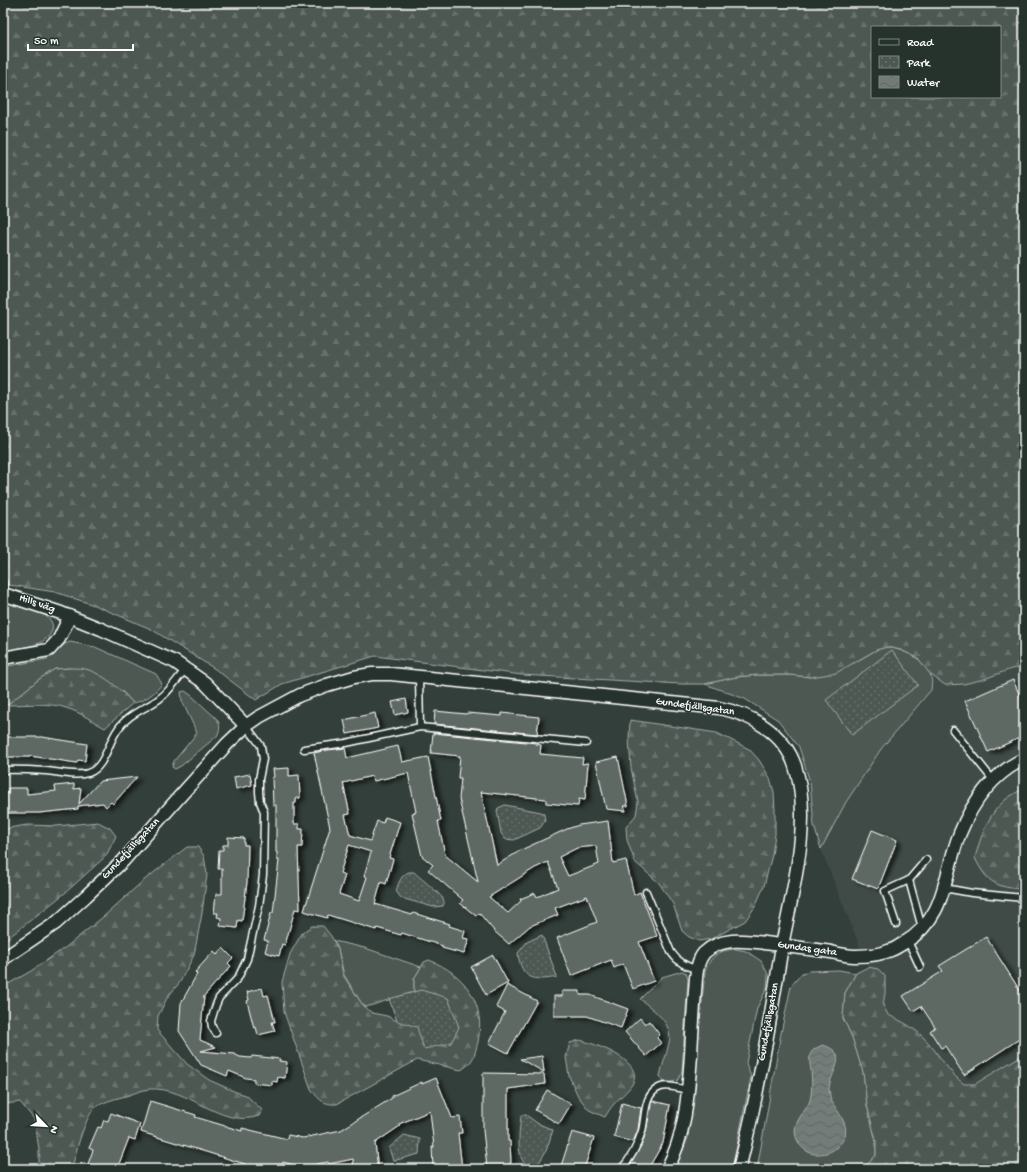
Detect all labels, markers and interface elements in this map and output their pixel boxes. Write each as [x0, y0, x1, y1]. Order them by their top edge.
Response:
scale bar [28, 26, 133, 52]
legend [871, 26, 1001, 98]
text: 50 m [34, 35, 59, 49]
text: Road [907, 37, 934, 51]
text: Park [906, 57, 932, 71]
text: Water [907, 77, 941, 91]
street label: Hills väg [17, 592, 57, 616]
street label: Gundefjällsgatan [655, 695, 736, 719]
street label: Gundefjällsgatan [99, 815, 163, 882]
street label: Gundas gata [777, 939, 838, 959]
street label: Gundefjällsgatan [755, 981, 782, 1062]
north arrow [26, 1106, 66, 1146]
text: N [46, 1124, 60, 1135]

